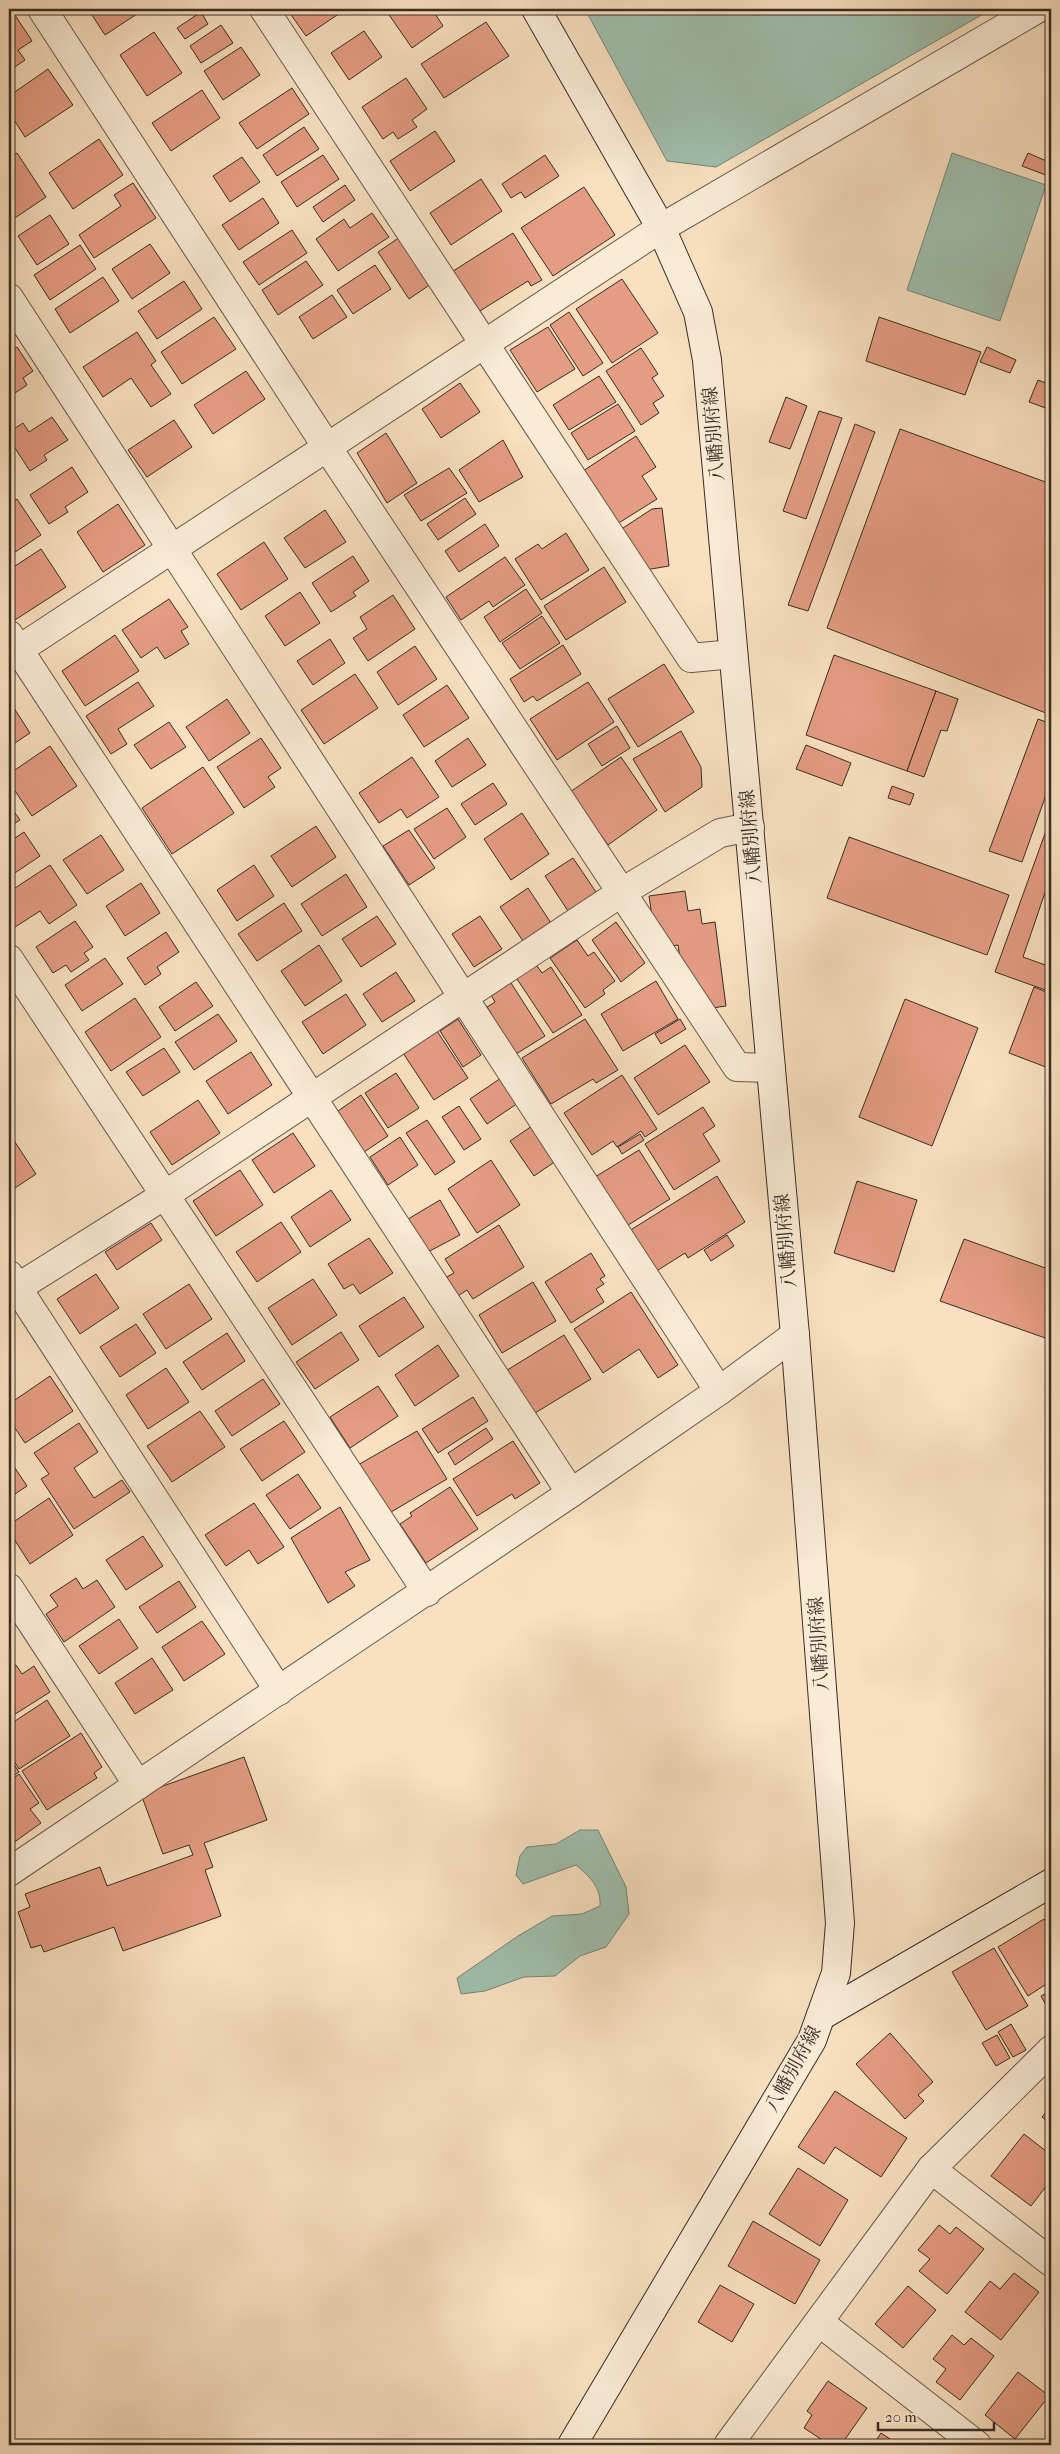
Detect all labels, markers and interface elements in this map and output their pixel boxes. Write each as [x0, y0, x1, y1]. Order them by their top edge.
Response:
street label: 八幡別府線 [699, 386, 729, 482]
street label: 八幡別府線 [736, 789, 766, 885]
street label: 八幡別府線 [771, 1193, 801, 1289]
street label: 八幡別府線 [805, 1596, 833, 1692]
street label: 八幡別府線 [760, 2022, 826, 2116]
scale bar [878, 2399, 994, 2431]
text: 20 m [885, 2408, 917, 2426]

